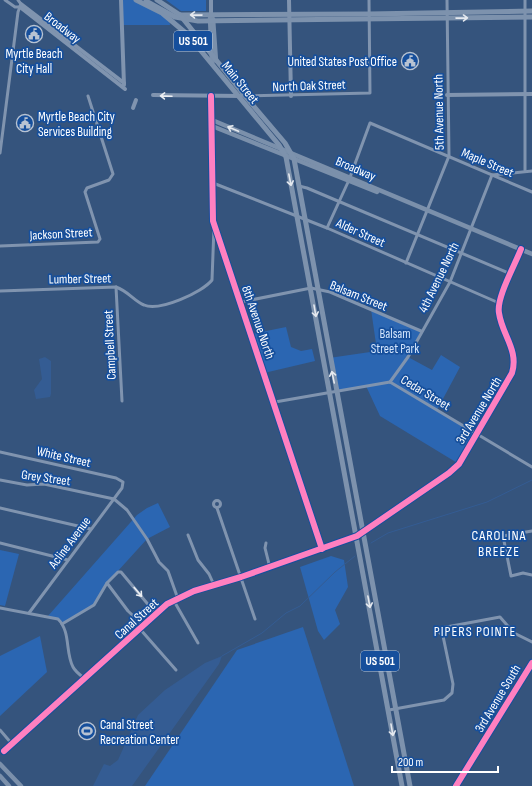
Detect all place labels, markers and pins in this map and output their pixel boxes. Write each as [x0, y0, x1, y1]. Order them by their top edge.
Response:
public building icon: Myrtle Beach City Hall [24, 24, 44, 44]
place label: Myrtle Beach City Hall [5, 46, 63, 77]
public building icon: United States Post Office [400, 51, 420, 71]
place label: United States Post Office [287, 54, 397, 70]
place label: Myrtle Beach City Services Building [38, 109, 115, 140]
public building icon: Myrtle Beach City Services Building [15, 113, 35, 133]
place label: Canal Street Recreation Center [100, 717, 180, 748]
sports icon: Canal Street Recreation Center [77, 721, 97, 741]

